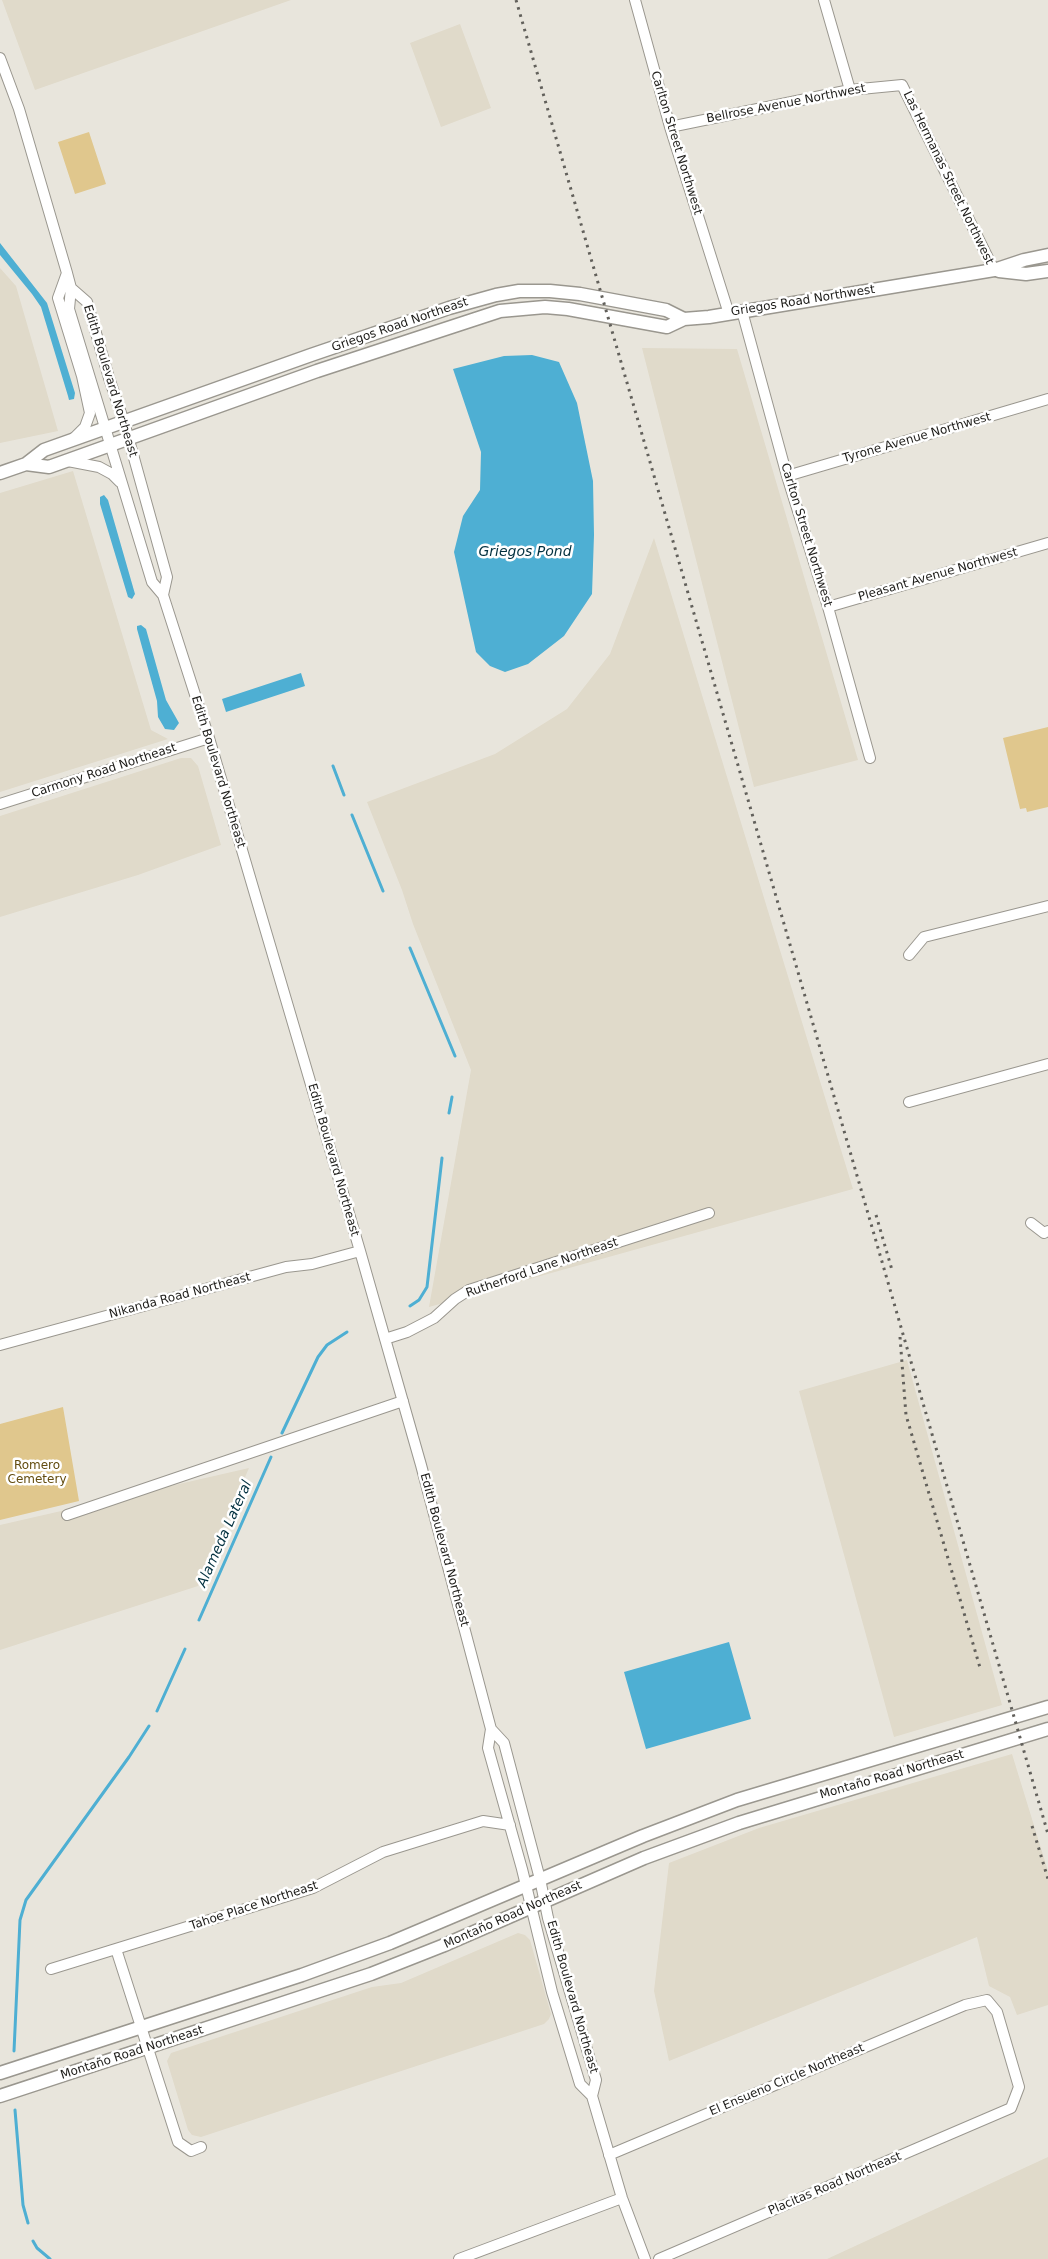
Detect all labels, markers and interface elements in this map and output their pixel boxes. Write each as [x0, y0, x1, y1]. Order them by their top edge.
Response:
street label: Carlton Street Northwest [647, 69, 705, 217]
street label: Bellrose Avenue Northwest [705, 81, 867, 127]
street label: Las Hermanas Street Northwest [900, 89, 996, 267]
street label: Griegos Road Northwest [730, 282, 876, 320]
street label: Griegos Road Northeast [330, 295, 470, 355]
street label: Edith Boulevard Northeast [80, 303, 140, 459]
street label: Tyrone Avenue Northwest [841, 410, 993, 466]
street label: Carlton Street Northwest [777, 461, 835, 609]
water label: Griegos Pond [478, 544, 572, 560]
street label: Pleasant Avenue Northwest [857, 545, 1019, 605]
street label: Edith Boulevard Northeast [188, 694, 248, 850]
street label: Carmony Road Northeast [30, 741, 178, 801]
street label: Edith Boulevard Northeast [304, 1082, 362, 1238]
street label: Rutherford Lane Northeast [464, 1235, 620, 1301]
street label: Nikanda Road Northeast [108, 1270, 252, 1322]
park label: Romero Cemetery [8, 1459, 66, 1487]
street label: Edith Boulevard Northeast [417, 1472, 471, 1628]
water label: Alameda Lateral [194, 1478, 256, 1590]
street label: Montaño Road Northeast [818, 1748, 966, 1802]
street label: Tahoe Place Northeast [188, 1878, 320, 1934]
street label: Montaño Road Northeast [442, 1878, 584, 1952]
street label: Edith Boulevard Northeast [543, 1919, 601, 2075]
street label: Montaño Road Northeast [59, 2023, 205, 2083]
street label: El Ensueno Circle Northeast [707, 2041, 867, 2119]
street label: Placitas Road Northeast [766, 2149, 904, 2219]

